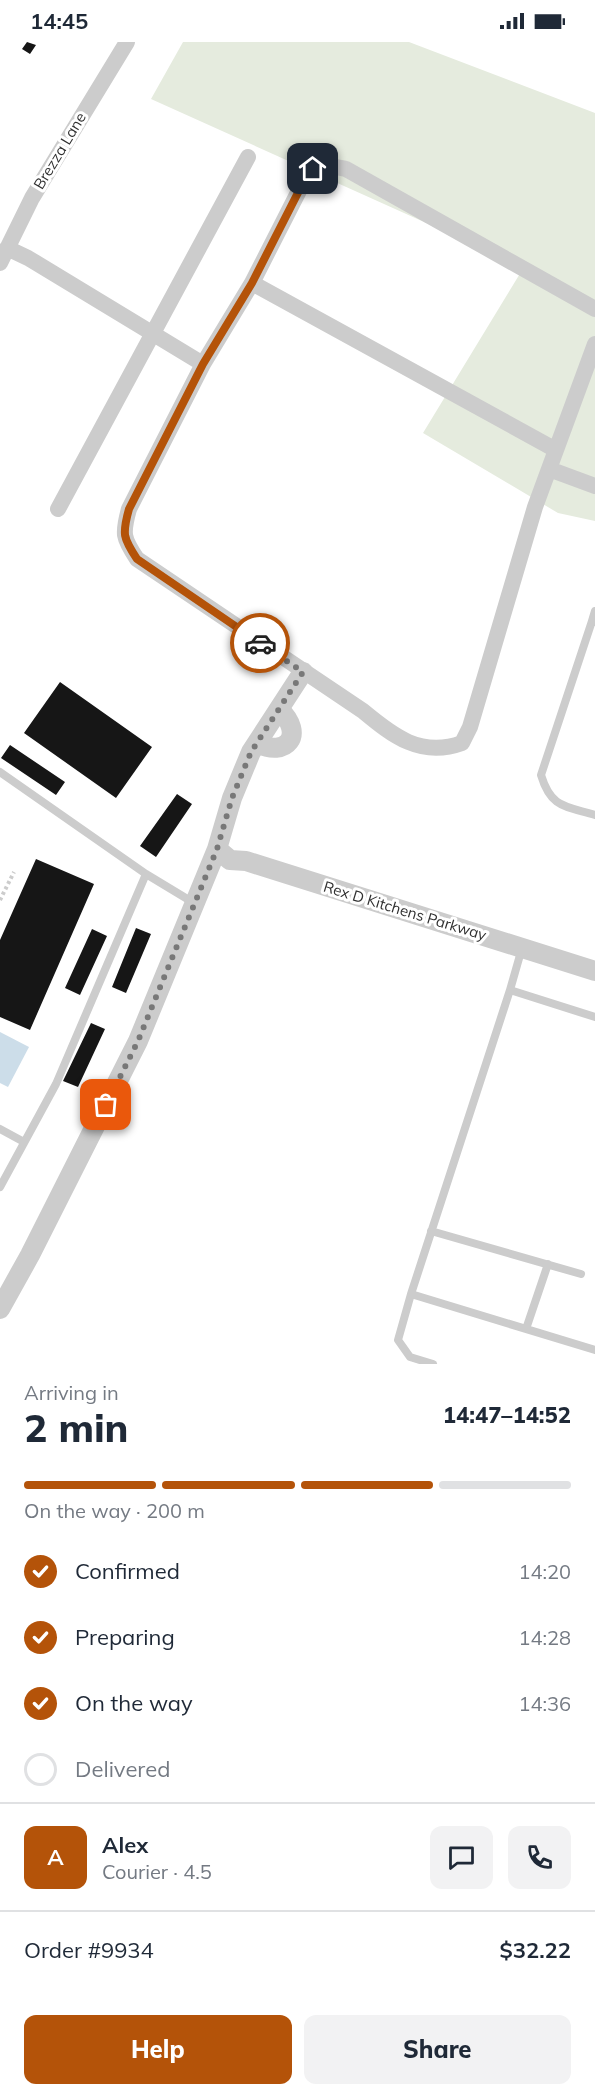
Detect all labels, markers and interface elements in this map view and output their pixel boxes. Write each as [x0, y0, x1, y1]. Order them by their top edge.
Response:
text: 14:45 [30, 7, 88, 35]
street label: Brezza Lane [29, 109, 90, 193]
pin [287, 143, 338, 194]
icon: home [296, 152, 329, 185]
courier [230, 613, 290, 673]
icon: car [244, 627, 277, 660]
street label: Rex D Kitchens Parkway [321, 877, 489, 944]
pin [80, 1079, 131, 1130]
icon: bag [89, 1088, 122, 1121]
text: Arriving in [24, 1380, 119, 1405]
text: 14:47–14:52 [443, 1401, 571, 1429]
text: 2 min [24, 1403, 129, 1452]
text: On the way · 200 m [24, 1498, 205, 1523]
icon: check [24, 1555, 57, 1588]
text: Confirmed [75, 1557, 180, 1585]
text: 14:20 [518, 1559, 571, 1584]
icon: check [24, 1621, 57, 1654]
text: Preparing [75, 1623, 175, 1651]
text: 14:28 [518, 1625, 571, 1650]
icon: check [24, 1687, 57, 1720]
text: On the way [75, 1689, 193, 1717]
text: 14:36 [518, 1691, 571, 1716]
text: Delivered [75, 1755, 170, 1783]
button: chat [430, 1826, 493, 1889]
button: phone [508, 1826, 571, 1889]
text: Alex [102, 1831, 148, 1859]
text: A [47, 1843, 64, 1871]
text: Courier · 4.5 [102, 1859, 212, 1884]
text: Order #9934 [24, 1936, 154, 1964]
text: $32.22 [500, 1936, 571, 1964]
button: Help [24, 2015, 292, 2084]
button: Share [304, 2015, 571, 2084]

